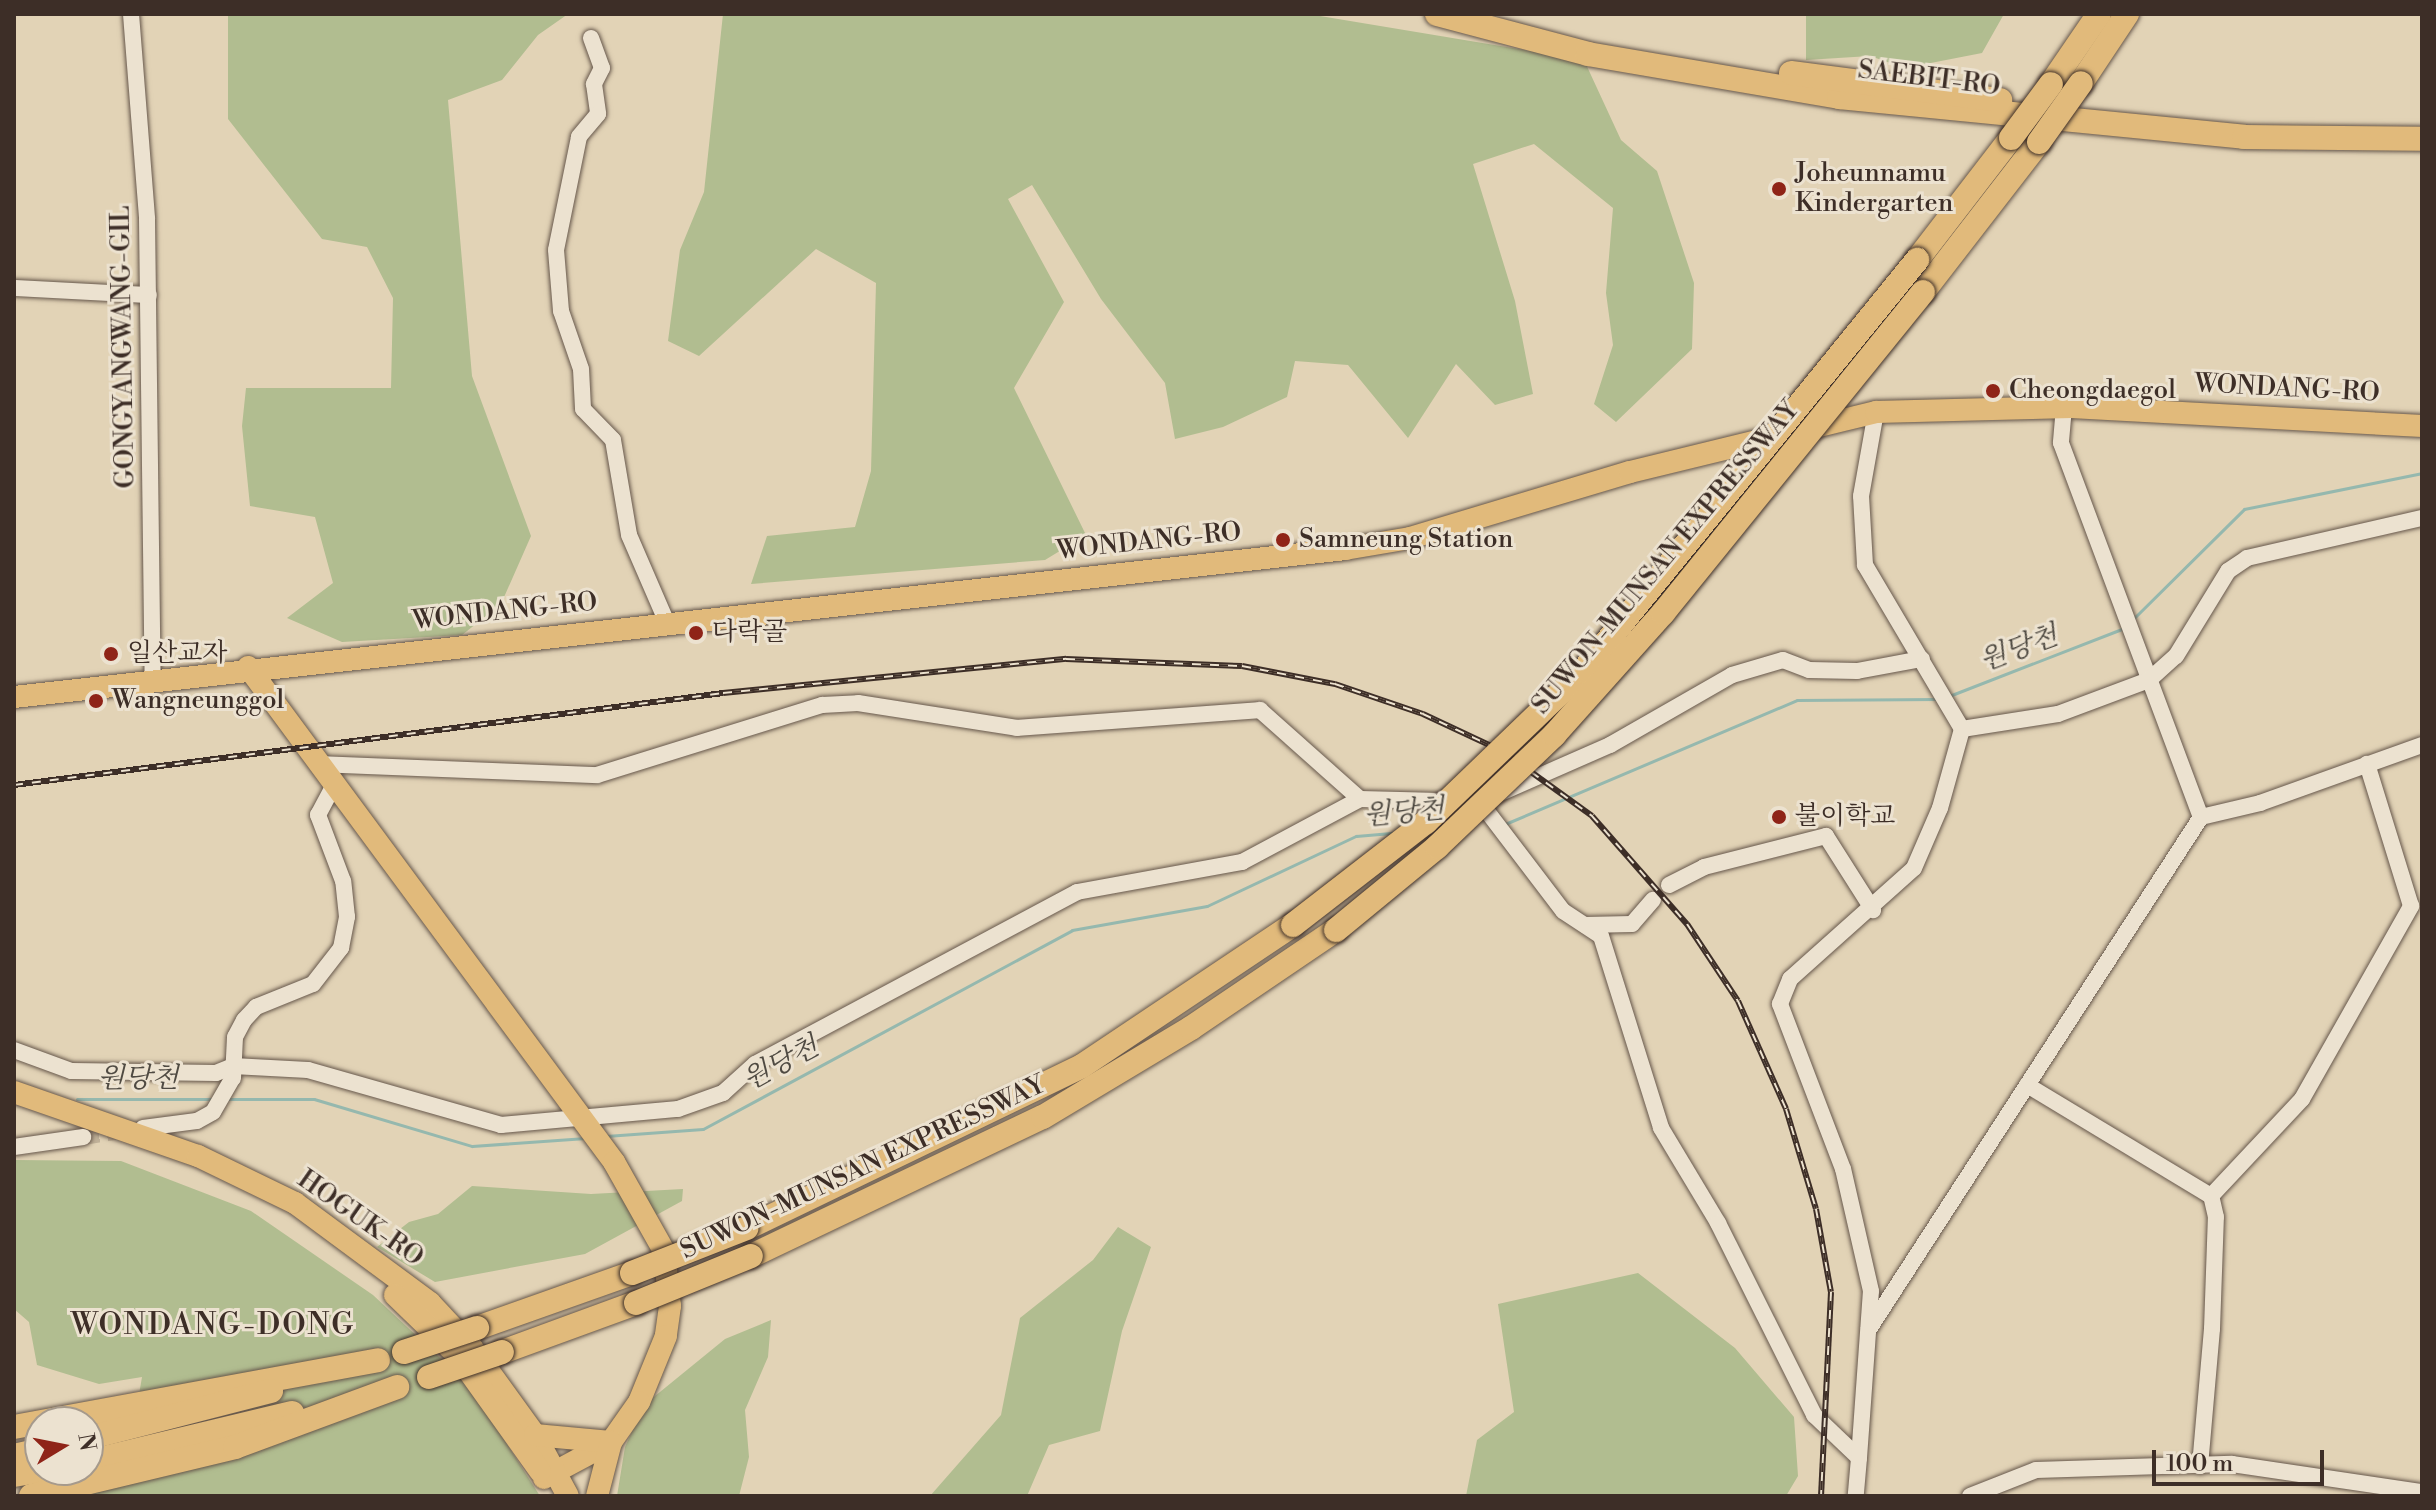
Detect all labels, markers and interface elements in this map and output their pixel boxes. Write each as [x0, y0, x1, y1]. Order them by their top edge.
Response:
street label: SAEBIT-RO [1856, 55, 2002, 103]
place label: Joheunnamu Kindergarten [1795, 158, 1953, 220]
marker: Joheunnamu Kindergarten [1770, 180, 1788, 198]
street label: GONGYANGWANG-GIL [106, 205, 142, 489]
street label: WONDANG-RO [2193, 369, 2381, 409]
place label: Cheongdaegol [2009, 375, 2176, 407]
marker: Cheongdaegol [1984, 382, 2002, 400]
street label: SUWON-MUNSAN EXPRESSWAY [1526, 395, 1806, 721]
street label: WONDANG-RO [1055, 517, 1243, 567]
place label: Samneung Station [1299, 524, 1513, 556]
marker: Samneung Station [1274, 531, 1292, 549]
street label: WONDANG-RO [411, 587, 599, 637]
place label: 다락골 [712, 617, 787, 649]
water label: 원당천 [1975, 619, 2063, 679]
marker: 다락골 [687, 624, 705, 642]
place label: 일산교자 [127, 638, 227, 670]
marker: 일산교자 [102, 645, 120, 663]
place label: Wangneunggol [112, 685, 284, 717]
marker: Wangneunggol [87, 692, 105, 710]
water label: 원당천 [1362, 793, 1446, 833]
place label: 불이학교 [1795, 801, 1895, 833]
marker: 불이학교 [1770, 808, 1788, 826]
water label: 원당천 [737, 1030, 825, 1098]
water label: 원당천 [97, 1062, 179, 1096]
street label: SUWON-MUNSAN EXPRESSWAY [676, 1070, 1050, 1266]
street label: HOGUK-RO [291, 1164, 429, 1274]
district label: WONDANG-DONG [71, 1307, 355, 1343]
north arrow [24, 1406, 104, 1486]
text: N [71, 1431, 101, 1453]
scale bar [2156, 1434, 2328, 1484]
text: 100 m [2166, 1449, 2233, 1479]

